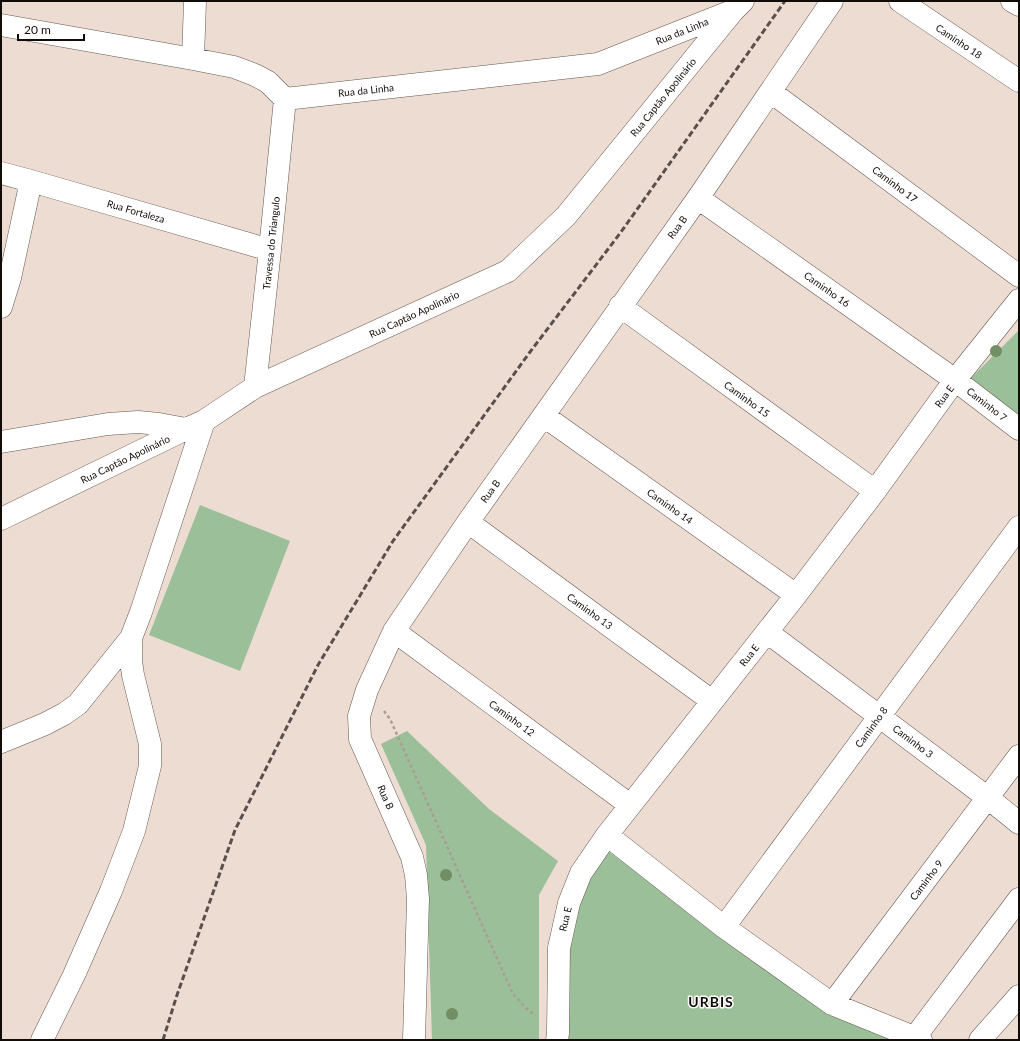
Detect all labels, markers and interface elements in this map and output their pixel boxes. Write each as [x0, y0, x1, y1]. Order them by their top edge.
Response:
street label: Rua da Linha [654, 15, 710, 47]
scale bar [18, 16, 84, 42]
street label: Caminho 18 [934, 21, 985, 61]
text: 20 m [24, 22, 51, 37]
street label: Rua Captão Apolinário [628, 55, 699, 139]
street label: Rua da Linha [338, 81, 394, 99]
street label: Caminho 17 [870, 163, 920, 205]
street label: Travessa do Triangulo [260, 196, 282, 290]
street label: Rua Fortaleza [106, 197, 166, 225]
street label: Rua B [665, 213, 689, 241]
street label: Caminho 16 [802, 269, 852, 309]
street label: Rua Captão Apolinário [367, 288, 461, 340]
street label: Caminho 15 [722, 378, 772, 420]
street label: Rua E [932, 382, 956, 410]
street label: Caminho 7 [965, 385, 1010, 423]
street label: Rua Captão Apolinário [78, 432, 172, 486]
street label: Rua B [478, 477, 502, 505]
street label: Caminho 14 [645, 486, 695, 526]
street label: Caminho 13 [565, 590, 615, 632]
street label: Rua E [737, 641, 762, 669]
street label: Caminho 12 [487, 697, 537, 739]
street label: Caminho 8 [852, 704, 890, 750]
street label: Caminho 3 [890, 722, 936, 760]
street label: Rua B [375, 783, 397, 811]
street label: Caminho 9 [907, 857, 945, 903]
street label: Rua E [556, 905, 574, 933]
district label: URBIS [688, 993, 734, 1010]

